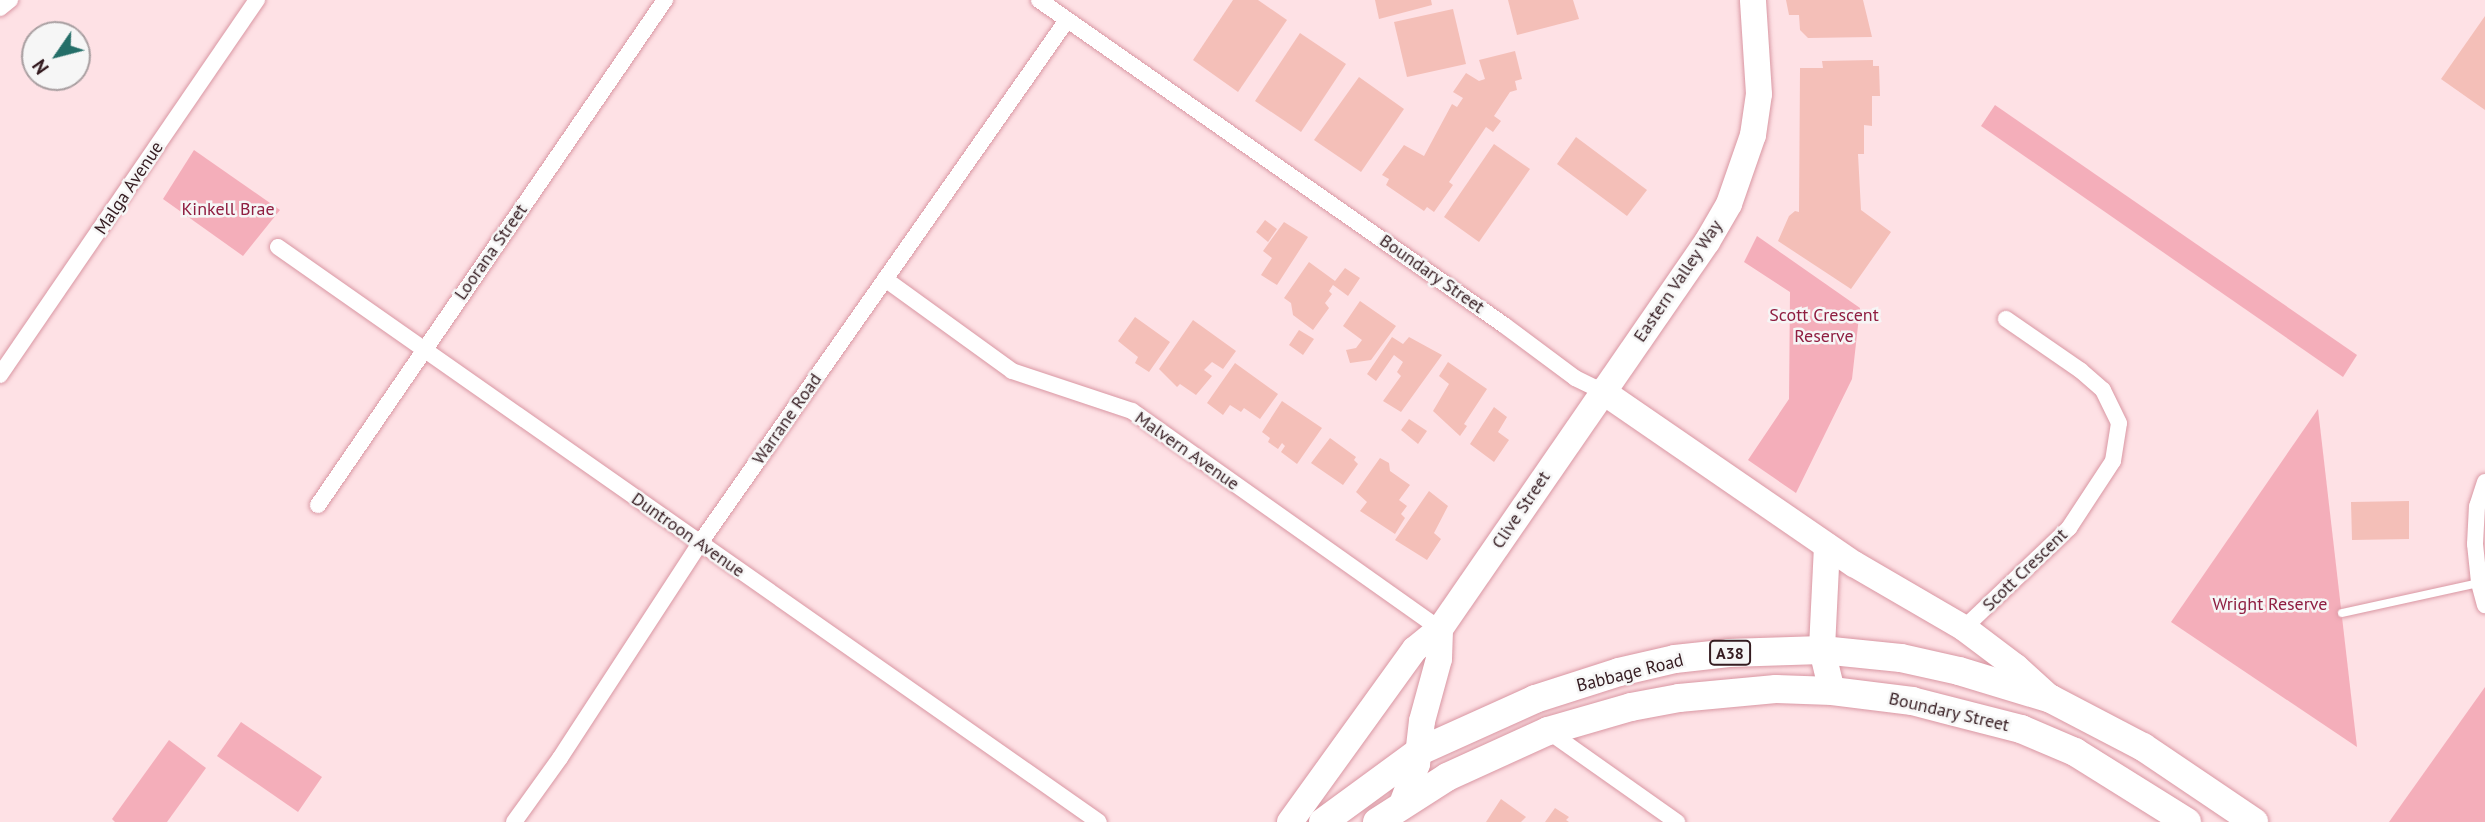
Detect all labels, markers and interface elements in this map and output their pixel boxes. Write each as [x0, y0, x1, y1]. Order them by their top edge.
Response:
north arrow [21, 21, 91, 91]
text: N [27, 55, 54, 79]
street label: Malga Avenue [90, 137, 168, 239]
park label: Kinkell Brae [181, 198, 275, 220]
street label: Loorana Street [450, 200, 532, 304]
street label: Eastern Valley Way [1629, 215, 1727, 347]
street label: Boundary Street [1375, 230, 1489, 318]
park label: Scott Crescent Reserve [1769, 305, 1879, 348]
street label: Warrane Road [748, 369, 826, 469]
street label: Malvern Avenue [1130, 407, 1244, 495]
street label: Clive Street [1487, 467, 1555, 553]
street label: Duntroon Avenue [627, 488, 749, 582]
street label: Scott Crescent [1978, 524, 2072, 616]
park label: Wright Reserve [2213, 593, 2327, 615]
road number: A38 [1709, 640, 1751, 666]
street label: Babbage Road [1574, 649, 1686, 697]
street label: Boundary Street [1886, 688, 2012, 736]

